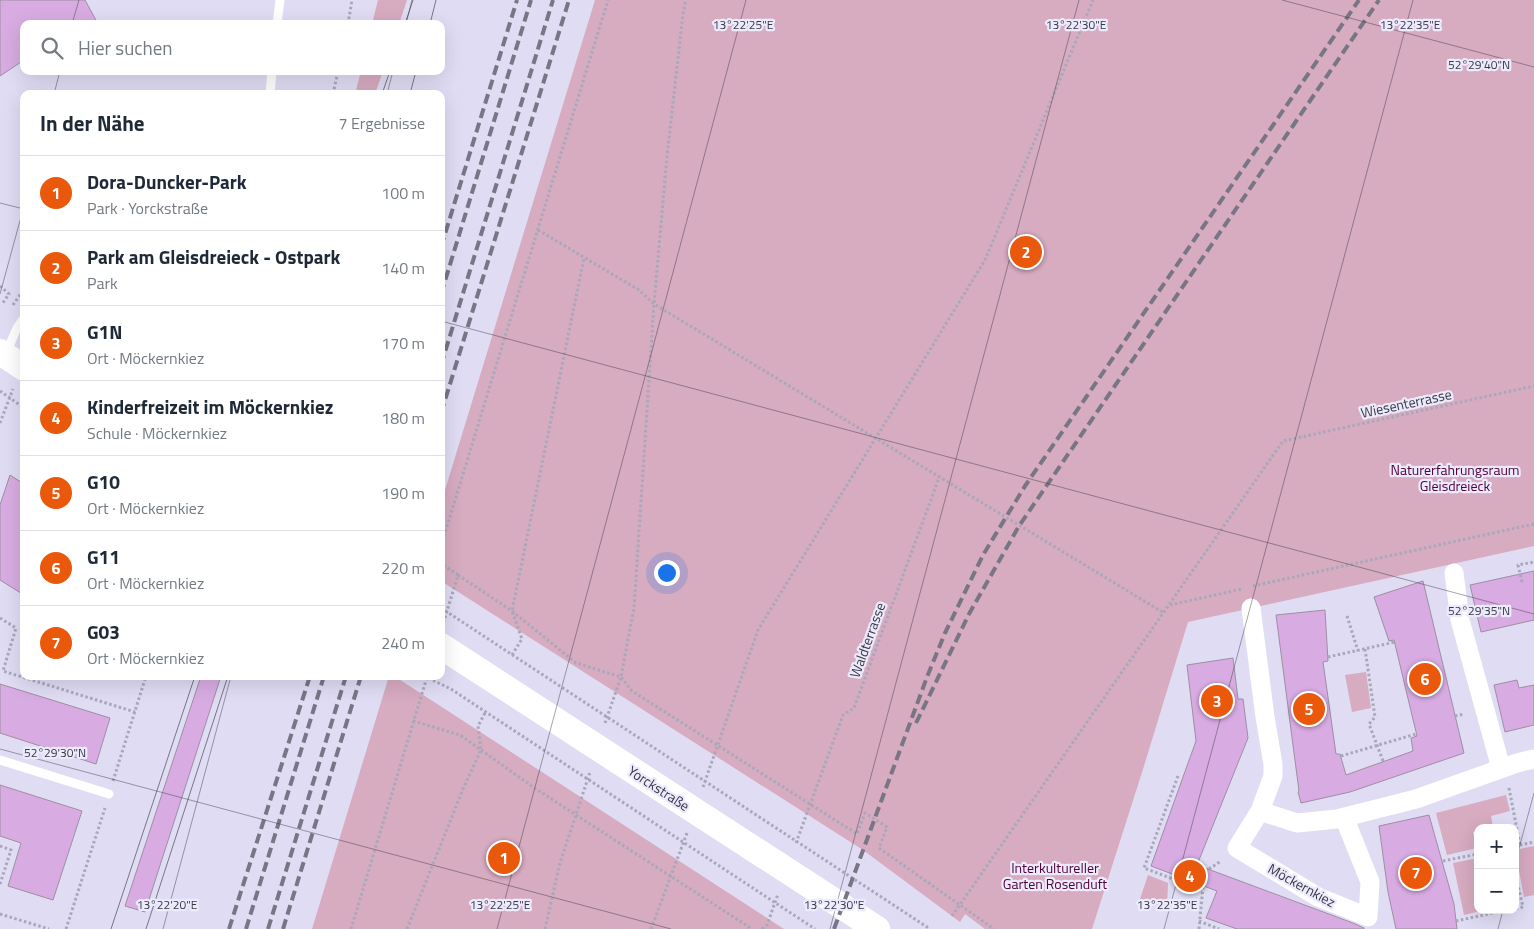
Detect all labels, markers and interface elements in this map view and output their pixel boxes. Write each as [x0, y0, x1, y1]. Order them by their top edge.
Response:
text: 13°22'25"E [713, 15, 774, 34]
text: 13°22'30"E [1046, 15, 1107, 34]
text: 13°22'35"E [1380, 15, 1441, 34]
search box [20, 20, 445, 75]
text: Hier suchen [78, 33, 173, 62]
icon: search [38, 34, 66, 62]
text: 52°29'40"N [1448, 55, 1510, 74]
text: In der Nähe [40, 107, 145, 139]
text: 7 Ergebnisse [338, 111, 425, 135]
text: Dora-Duncker-Park [87, 167, 247, 196]
text: 1 [52, 181, 60, 205]
text: 100 m [381, 181, 425, 205]
text: Park · Yorckstraße [87, 196, 208, 220]
pin: 2 [1010, 233, 1042, 271]
text: Park am Gleisdreieck - Ostpark [87, 242, 340, 271]
text: 2 [52, 256, 60, 280]
text: 140 m [381, 256, 425, 280]
text: Park [87, 271, 118, 295]
text: G1N [87, 317, 122, 346]
text: 3 [52, 331, 60, 355]
text: 170 m [381, 331, 425, 355]
text: Ort · Möckernkiez [87, 346, 204, 370]
street label: Wiesenterrasse [1359, 383, 1453, 423]
text: Kinderfreizeit im Möckernkiez [87, 392, 333, 421]
text: 4 [52, 406, 60, 430]
text: 180 m [381, 406, 425, 430]
text: Schule · Möckernkiez [87, 421, 227, 445]
park label: Naturerfahrungsraum Gleisdreieck [1390, 459, 1520, 496]
text: G10 [87, 467, 120, 496]
text: 5 [52, 481, 60, 505]
text: 190 m [381, 481, 425, 505]
text: Ort · Möckernkiez [87, 496, 204, 520]
text: G11 [87, 542, 120, 571]
text: 6 [52, 556, 60, 580]
text: 220 m [381, 556, 425, 580]
your location [654, 560, 680, 586]
text: Ort · Möckernkiez [87, 571, 204, 595]
street label: Waldterrasse [844, 599, 890, 681]
text: 52°29'35"N [1448, 601, 1510, 620]
text: G03 [87, 617, 120, 646]
text: 7 [52, 631, 60, 655]
text: 240 m [381, 631, 425, 655]
text: Ort · Möckernkiez [87, 646, 204, 670]
pin: 6 [1409, 660, 1441, 698]
pin: 3 [1201, 682, 1233, 720]
pin: 5 [1293, 690, 1325, 728]
text: 52°29'30"N [24, 743, 86, 762]
street label: Yorckstraße [624, 760, 694, 816]
map controls [1474, 824, 1519, 914]
button: + [1474, 824, 1519, 869]
pin: 1 [488, 839, 520, 877]
pin: 7 [1400, 854, 1432, 892]
park label: Interkultureller Garten Rosenduft [1003, 857, 1107, 894]
pin: 4 [1174, 857, 1206, 895]
street label: Möckernkiez [1264, 858, 1340, 912]
button: − [1474, 869, 1519, 914]
text: 13°22'20"E [137, 895, 198, 914]
text: 13°22'25"E [470, 895, 531, 914]
text: 13°22'30"E [804, 895, 865, 914]
text: 13°22'35"E [1137, 895, 1198, 914]

